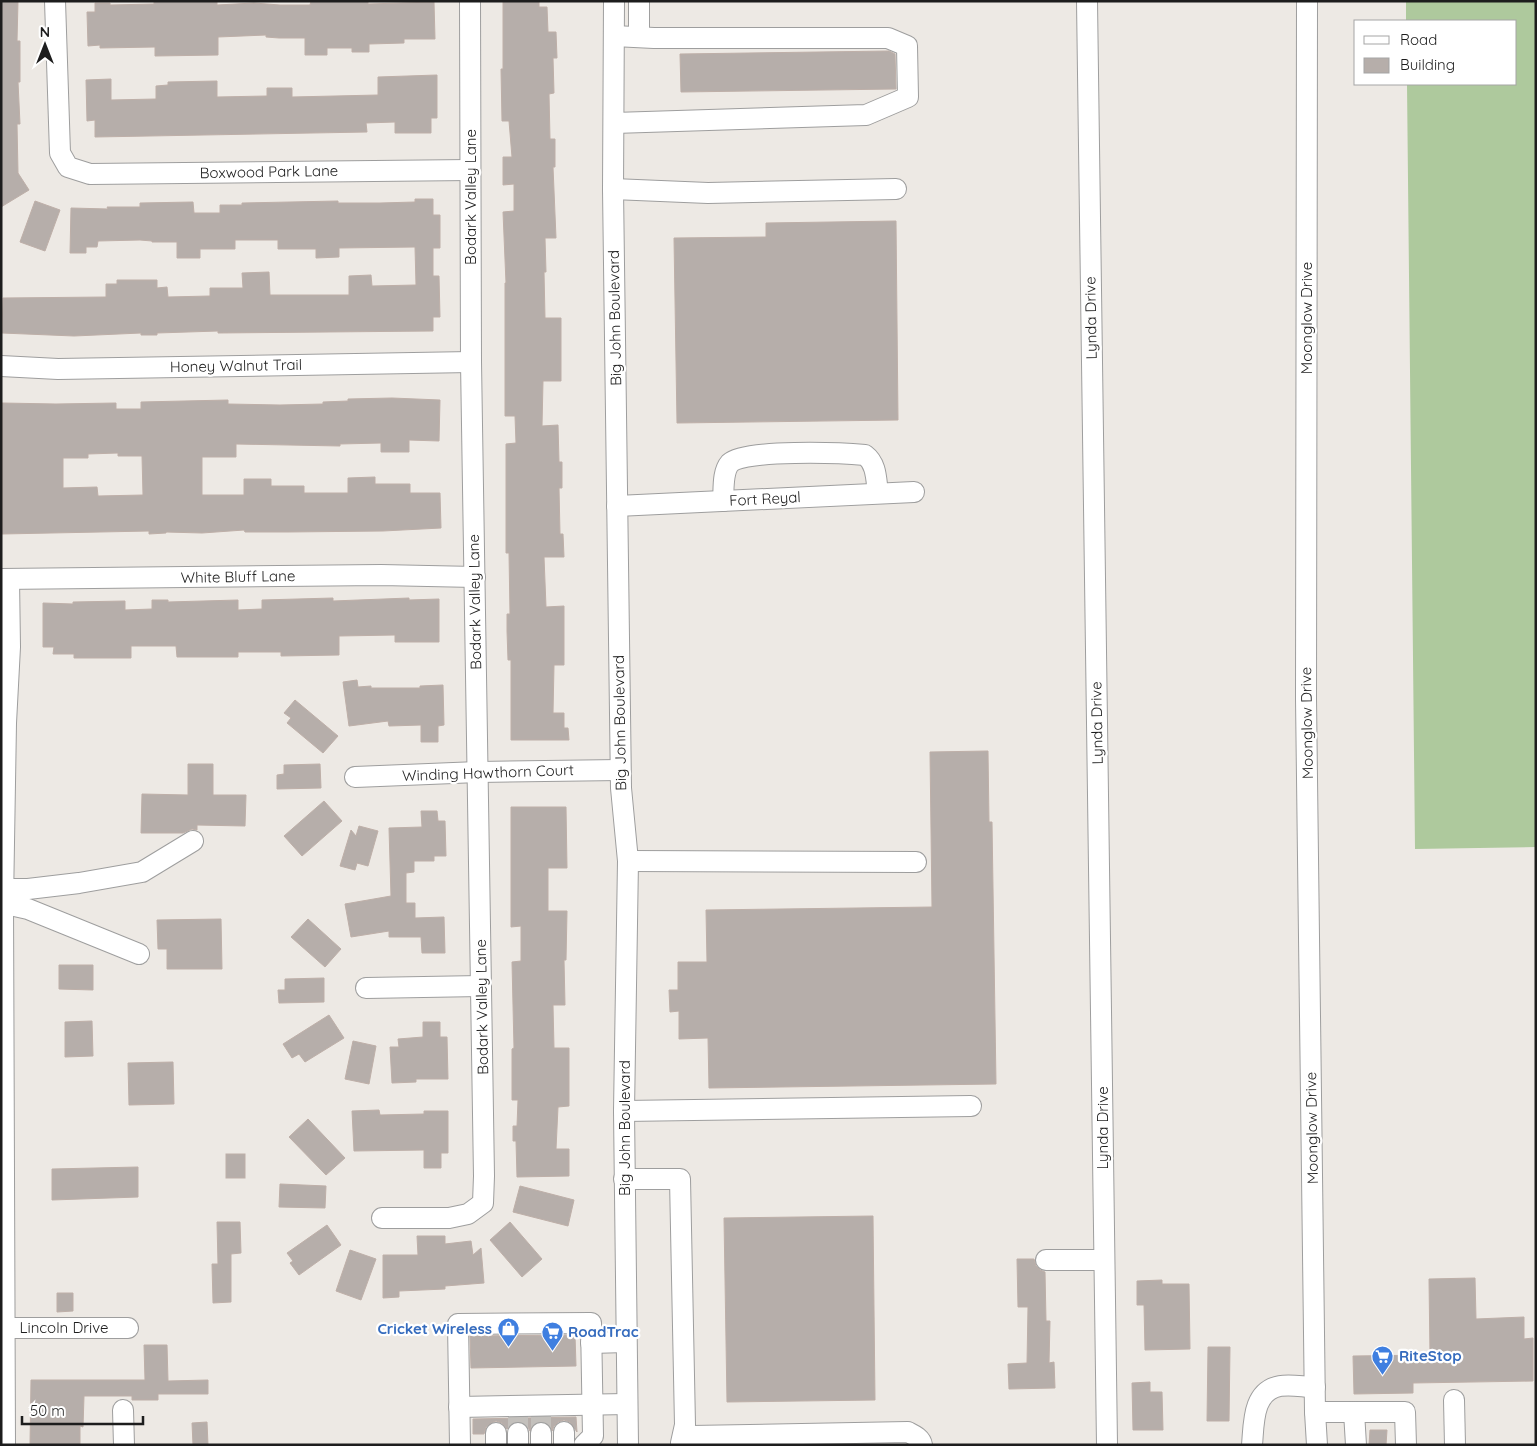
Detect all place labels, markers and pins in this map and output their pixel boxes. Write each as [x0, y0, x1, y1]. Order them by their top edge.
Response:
shop icon: Cricket Wireless [496, 1317, 520, 1348]
place label: Cricket Wireless [377, 1319, 492, 1338]
supermarket icon: RoadTrac [540, 1320, 564, 1351]
place label: RoadTrac [568, 1322, 639, 1341]
supermarket icon: RiteStop [1371, 1344, 1395, 1375]
place label: RiteStop [1399, 1346, 1462, 1365]

